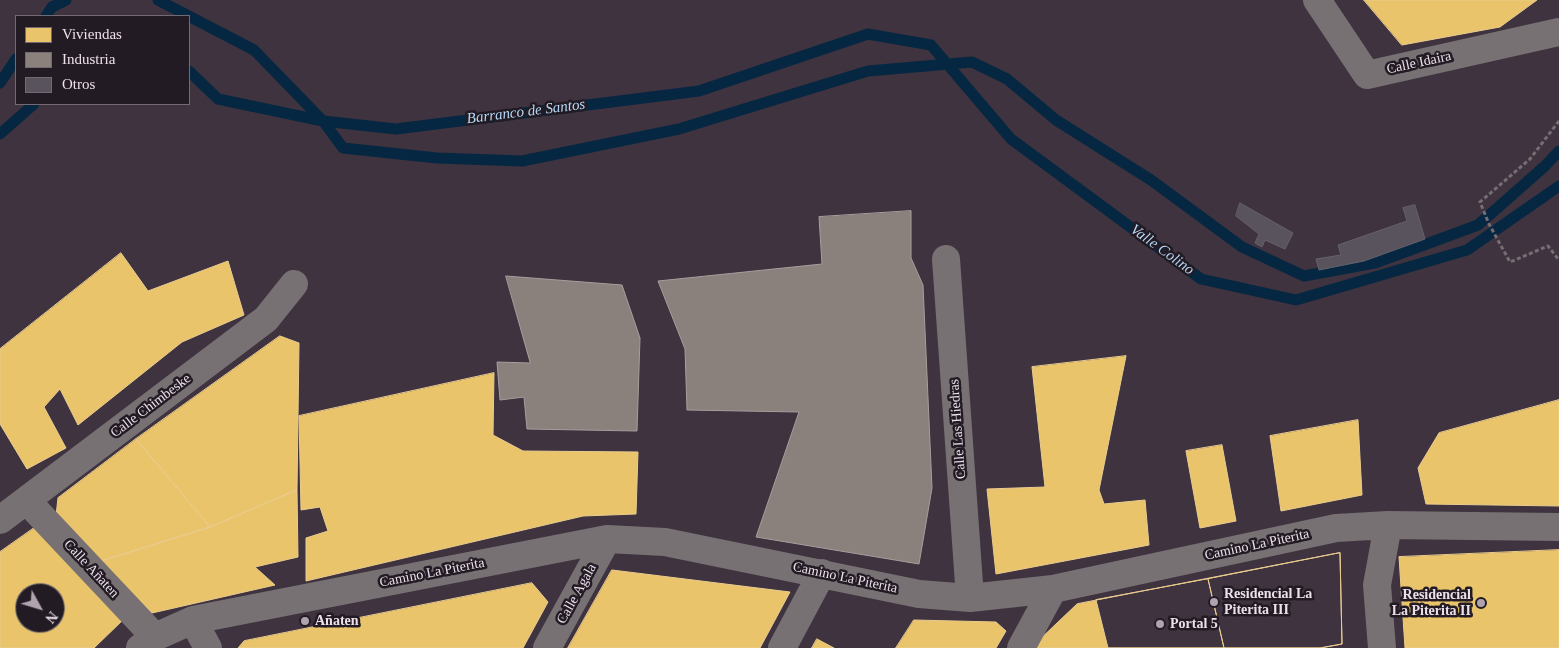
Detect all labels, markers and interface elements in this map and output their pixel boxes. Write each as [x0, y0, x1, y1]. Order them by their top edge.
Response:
legend [15, 15, 190, 105]
text: Viviendas [62, 26, 122, 42]
street label: Calle Idaira [1385, 48, 1453, 78]
text: Industria [62, 51, 115, 67]
text: Otros [62, 76, 95, 92]
water label: Barranco de Santos [466, 96, 586, 128]
water label: Valle Colino [1127, 221, 1197, 279]
street label: Calle Chimbeske [108, 370, 194, 442]
street label: Calle Las Hiedras [946, 378, 970, 480]
street label: Camino La Piterita [1203, 526, 1311, 564]
street label: Calle Añaten [60, 536, 122, 602]
street label: Camino La Piterita [378, 555, 486, 591]
street label: Camino La Piterita [791, 559, 899, 597]
street label: Calle Agala [554, 561, 600, 627]
north arrow [15, 583, 65, 633]
place label: Residencial La Piterita III [1224, 586, 1312, 618]
place label: Residencial La Piterita II [1392, 587, 1471, 620]
marker: Residencial La Piterita III [1208, 596, 1220, 608]
marker: Residencial La Piterita II [1475, 597, 1487, 609]
text: N [42, 608, 60, 626]
place label: Añaten [315, 613, 359, 629]
marker: Añaten [299, 615, 311, 627]
place label: Portal 5 [1170, 616, 1218, 632]
marker: Portal 5 [1154, 618, 1166, 630]

